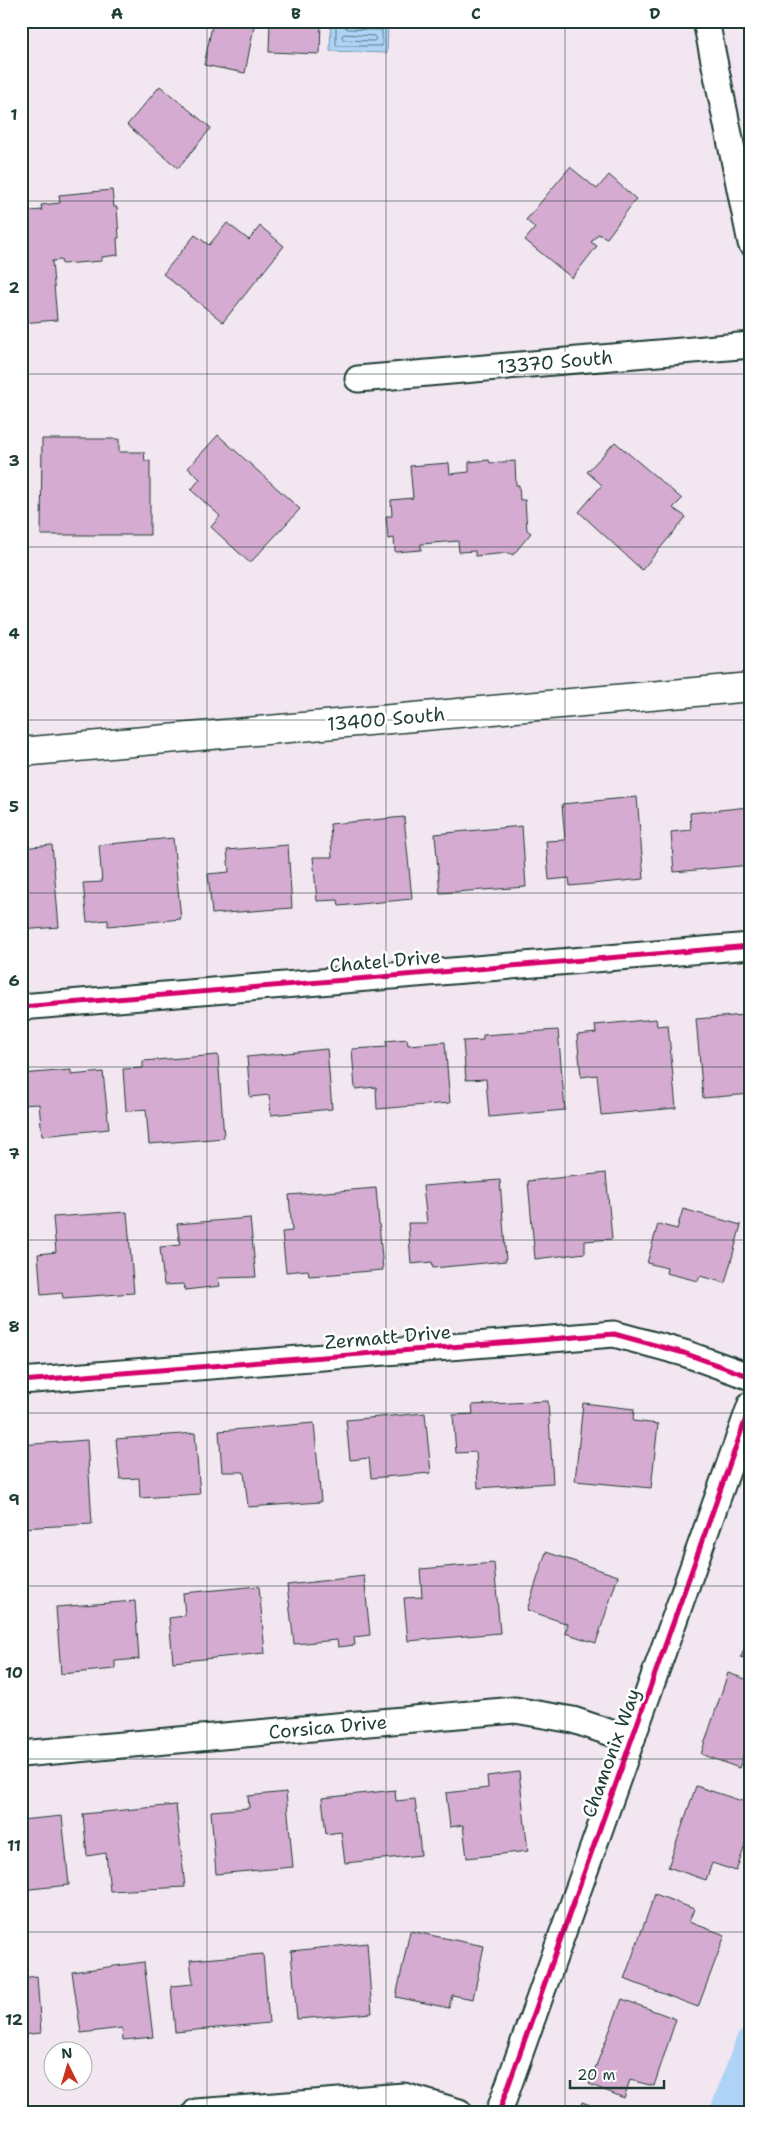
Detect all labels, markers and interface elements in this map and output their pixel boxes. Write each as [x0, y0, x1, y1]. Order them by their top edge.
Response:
text: A [111, 3, 123, 24]
text: B [291, 3, 301, 24]
text: C [471, 3, 481, 24]
text: D [649, 3, 661, 24]
text: 1 [10, 104, 18, 125]
text: 2 [8, 277, 20, 298]
street label: 13370 South [496, 344, 614, 380]
text: 3 [8, 450, 20, 471]
text: 4 [8, 623, 20, 644]
street label: 13400 South [326, 701, 446, 737]
text: 5 [9, 796, 19, 817]
street label: Chatel Drive [328, 944, 442, 978]
text: 6 [8, 970, 20, 991]
text: 7 [8, 1143, 20, 1164]
text: 8 [8, 1316, 20, 1337]
street label: Zermatt Drive [324, 1319, 452, 1355]
text: 9 [8, 1489, 20, 1510]
text: 10 [5, 1662, 23, 1683]
street label: Chamonix Way [576, 1685, 646, 1821]
street label: Corsica Drive [268, 1709, 388, 1745]
text: 11 [7, 1835, 21, 1856]
text: 12 [5, 2009, 23, 2030]
north arrow [42, 2040, 92, 2090]
text: N [61, 2044, 73, 2062]
scale bar [570, 2058, 663, 2090]
text: 20 m [577, 2065, 616, 2085]

